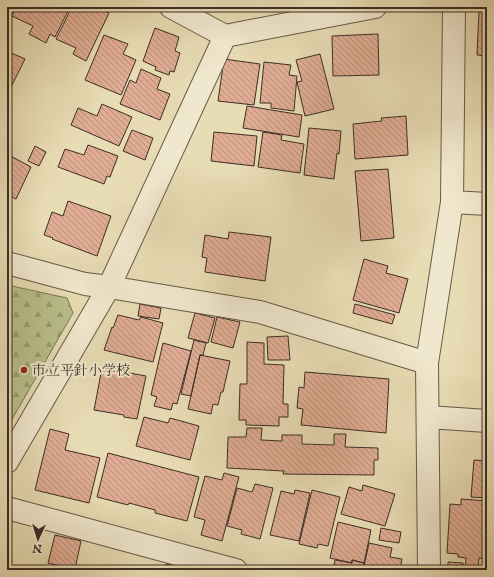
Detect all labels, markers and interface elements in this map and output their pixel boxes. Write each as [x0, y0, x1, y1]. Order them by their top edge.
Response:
place label: 市立平針小学校 [32, 362, 130, 380]
marker: 市立平針小学校 [19, 365, 29, 375]
north arrow [18, 519, 58, 559]
text: N [32, 541, 44, 555]

